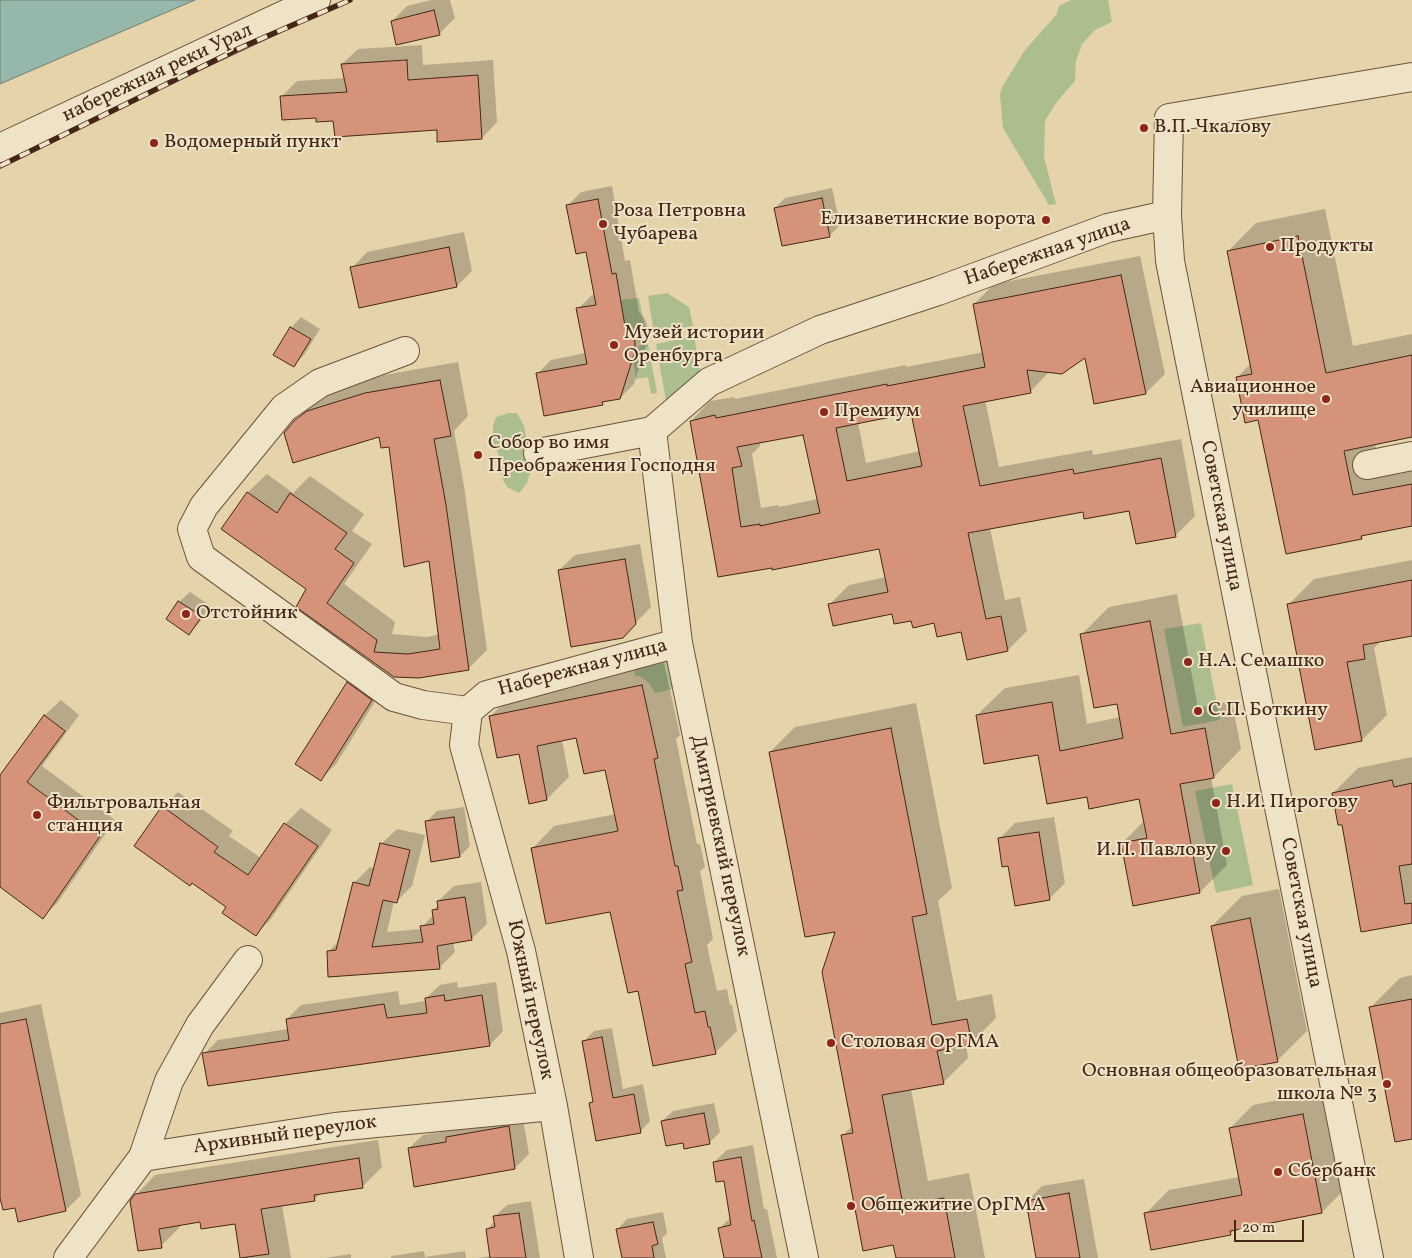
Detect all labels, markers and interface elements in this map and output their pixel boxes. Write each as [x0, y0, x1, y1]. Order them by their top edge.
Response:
street label: набережная реки Урал [59, 19, 257, 129]
place label: В.П. Чкалову [1154, 116, 1271, 140]
marker: В.П. Чкалову [1138, 122, 1150, 134]
place label: Водомерный пункт [164, 131, 341, 155]
marker: Водомерный пункт [148, 137, 160, 149]
place label: Роза Петровна Чубарева [613, 200, 746, 247]
place label: Елизаветинские ворота [820, 208, 1036, 232]
street label: Набережная улица [962, 213, 1134, 293]
marker: Елизаветинские ворота [1040, 214, 1052, 226]
marker: Роза Петровна Чубарева [597, 218, 609, 230]
place label: Продукты [1280, 235, 1374, 259]
marker: Продукты [1264, 241, 1276, 253]
place label: Музей истории Оренбурга [624, 322, 764, 369]
marker: Музей истории Оренбурга [608, 339, 620, 351]
place label: Авиационное училище [1190, 376, 1316, 423]
marker: Авиационное училище [1320, 393, 1332, 405]
place label: Премиум [834, 400, 920, 424]
marker: Премиум [818, 406, 830, 418]
place label: Собор во имя Преображения Господня [488, 432, 716, 479]
street label: Советская улица [1194, 439, 1246, 593]
marker: Собор во имя Преображения Господня [472, 449, 484, 461]
place label: Отстойник [196, 602, 298, 626]
marker: Отстойник [180, 608, 192, 620]
street label: Набережная улица [496, 635, 670, 703]
place label: Н.А. Семашко [1198, 650, 1324, 674]
marker: Н.А. Семашко [1182, 656, 1194, 668]
place label: С.П. Боткину [1208, 699, 1328, 723]
marker: С.П. Боткину [1192, 705, 1204, 717]
street label: Дмитриевский переулок [684, 733, 754, 959]
place label: Н.И. Пирогову [1226, 791, 1358, 815]
place label: Фильтровальная станция [47, 792, 201, 839]
marker: Н.И. Пирогову [1210, 797, 1222, 809]
marker: Фильтровальная станция [31, 809, 43, 821]
street label: Советская улица [1274, 836, 1326, 990]
place label: И.П. Павлову [1096, 839, 1216, 863]
marker: И.П. Павлову [1220, 845, 1232, 857]
street label: Южный переулок [500, 918, 558, 1082]
place label: Столовая ОрГМА [841, 1031, 999, 1055]
marker: Столовая ОрГМА [825, 1037, 837, 1049]
place label: Основная общеобразовательная школа № 3 [1082, 1060, 1377, 1107]
marker: Основная общеобразовательная школа № 3 [1381, 1078, 1393, 1090]
street label: Архивный переулок [192, 1111, 378, 1161]
place label: Сбербанк [1288, 1160, 1376, 1184]
marker: Сбербанк [1272, 1166, 1284, 1178]
place label: Общежитие ОрГМА [861, 1194, 1046, 1218]
marker: Общежитие ОрГМА [845, 1200, 857, 1212]
scale bar [1237, 1210, 1307, 1242]
text: 20 m [1242, 1218, 1275, 1239]

